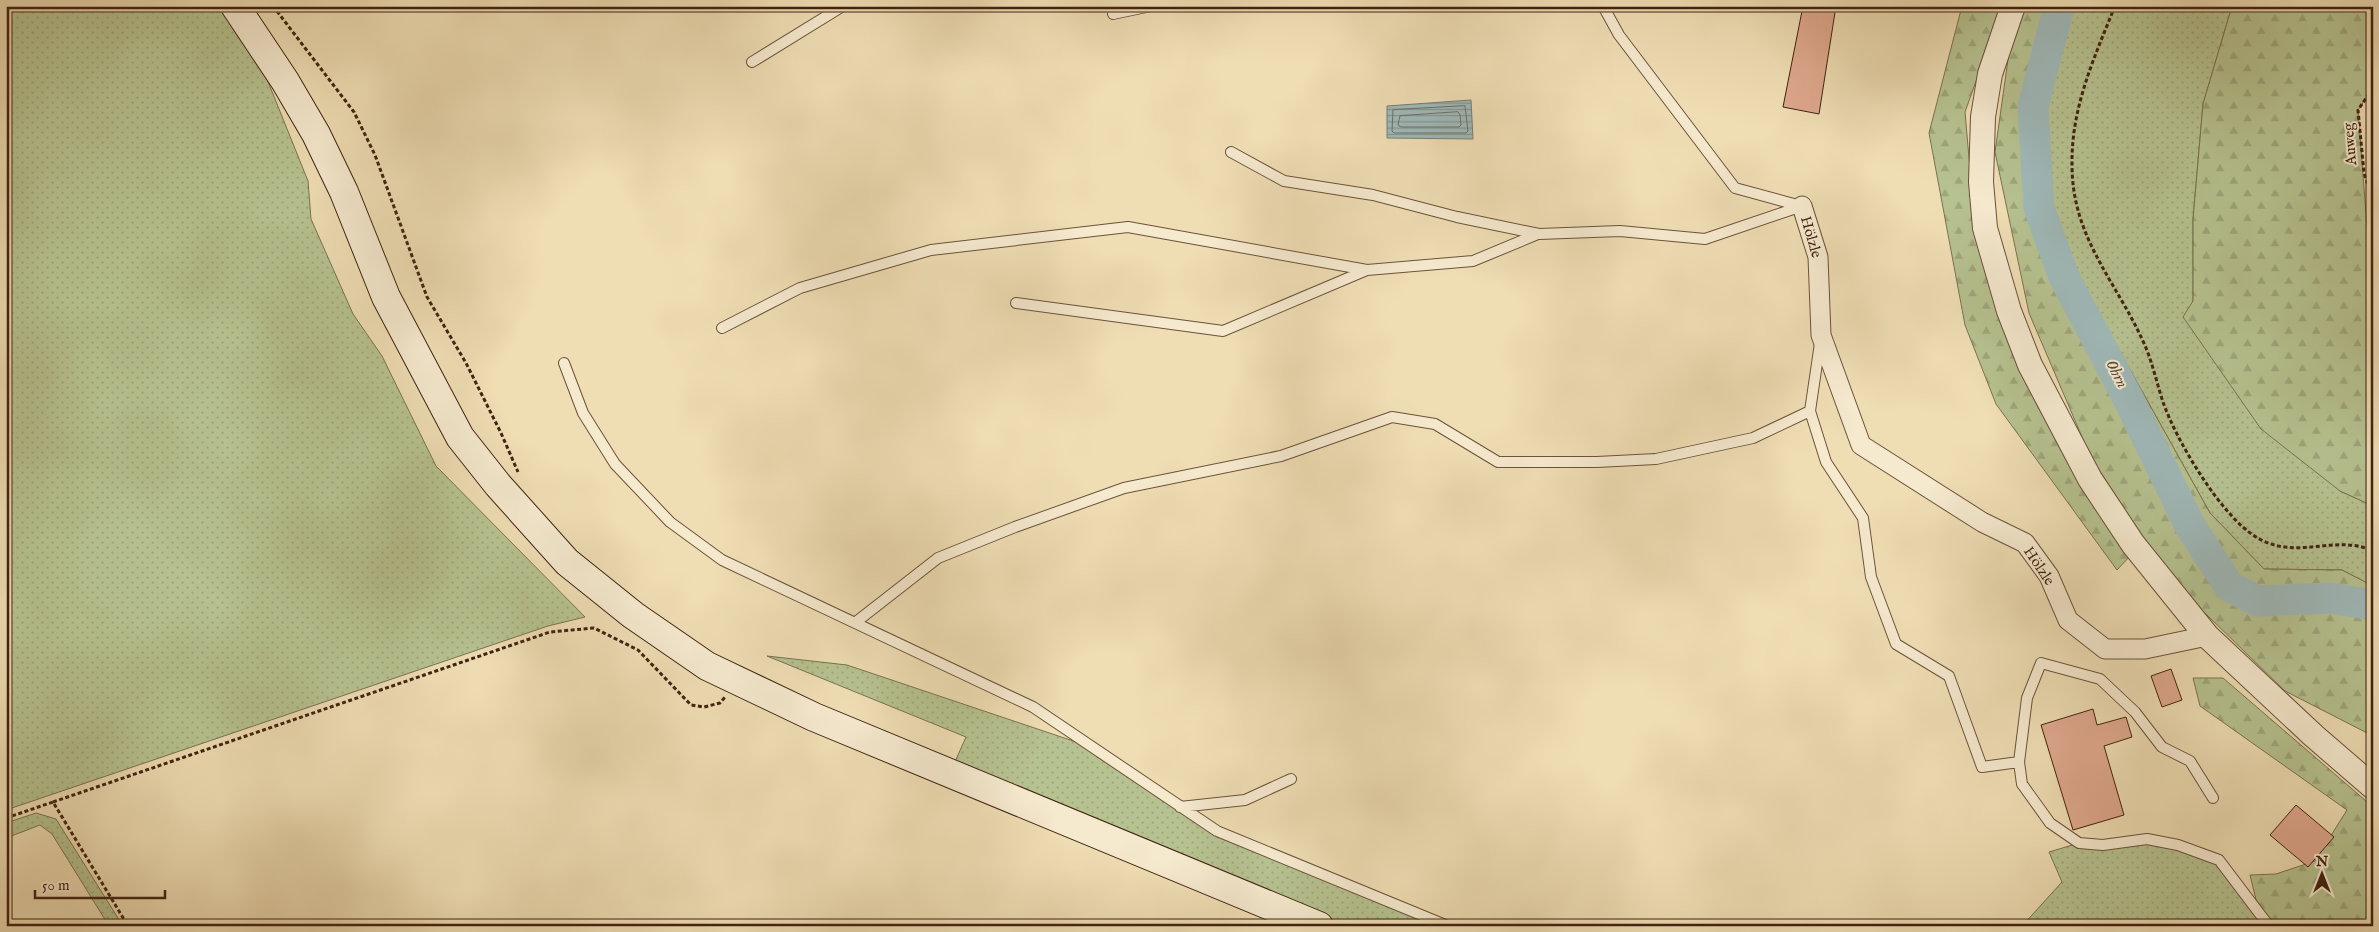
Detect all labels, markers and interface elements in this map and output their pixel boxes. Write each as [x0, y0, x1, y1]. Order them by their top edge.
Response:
street label: Auweg [2339, 121, 2361, 167]
street label: Hölzle [1796, 214, 1826, 260]
water label: Ohrn [2100, 356, 2132, 392]
street label: Hölzle [2019, 543, 2059, 589]
north arrow [2296, 850, 2346, 900]
text: N [2315, 853, 2328, 871]
scale bar [35, 867, 165, 899]
text: 50 m [42, 876, 70, 895]

